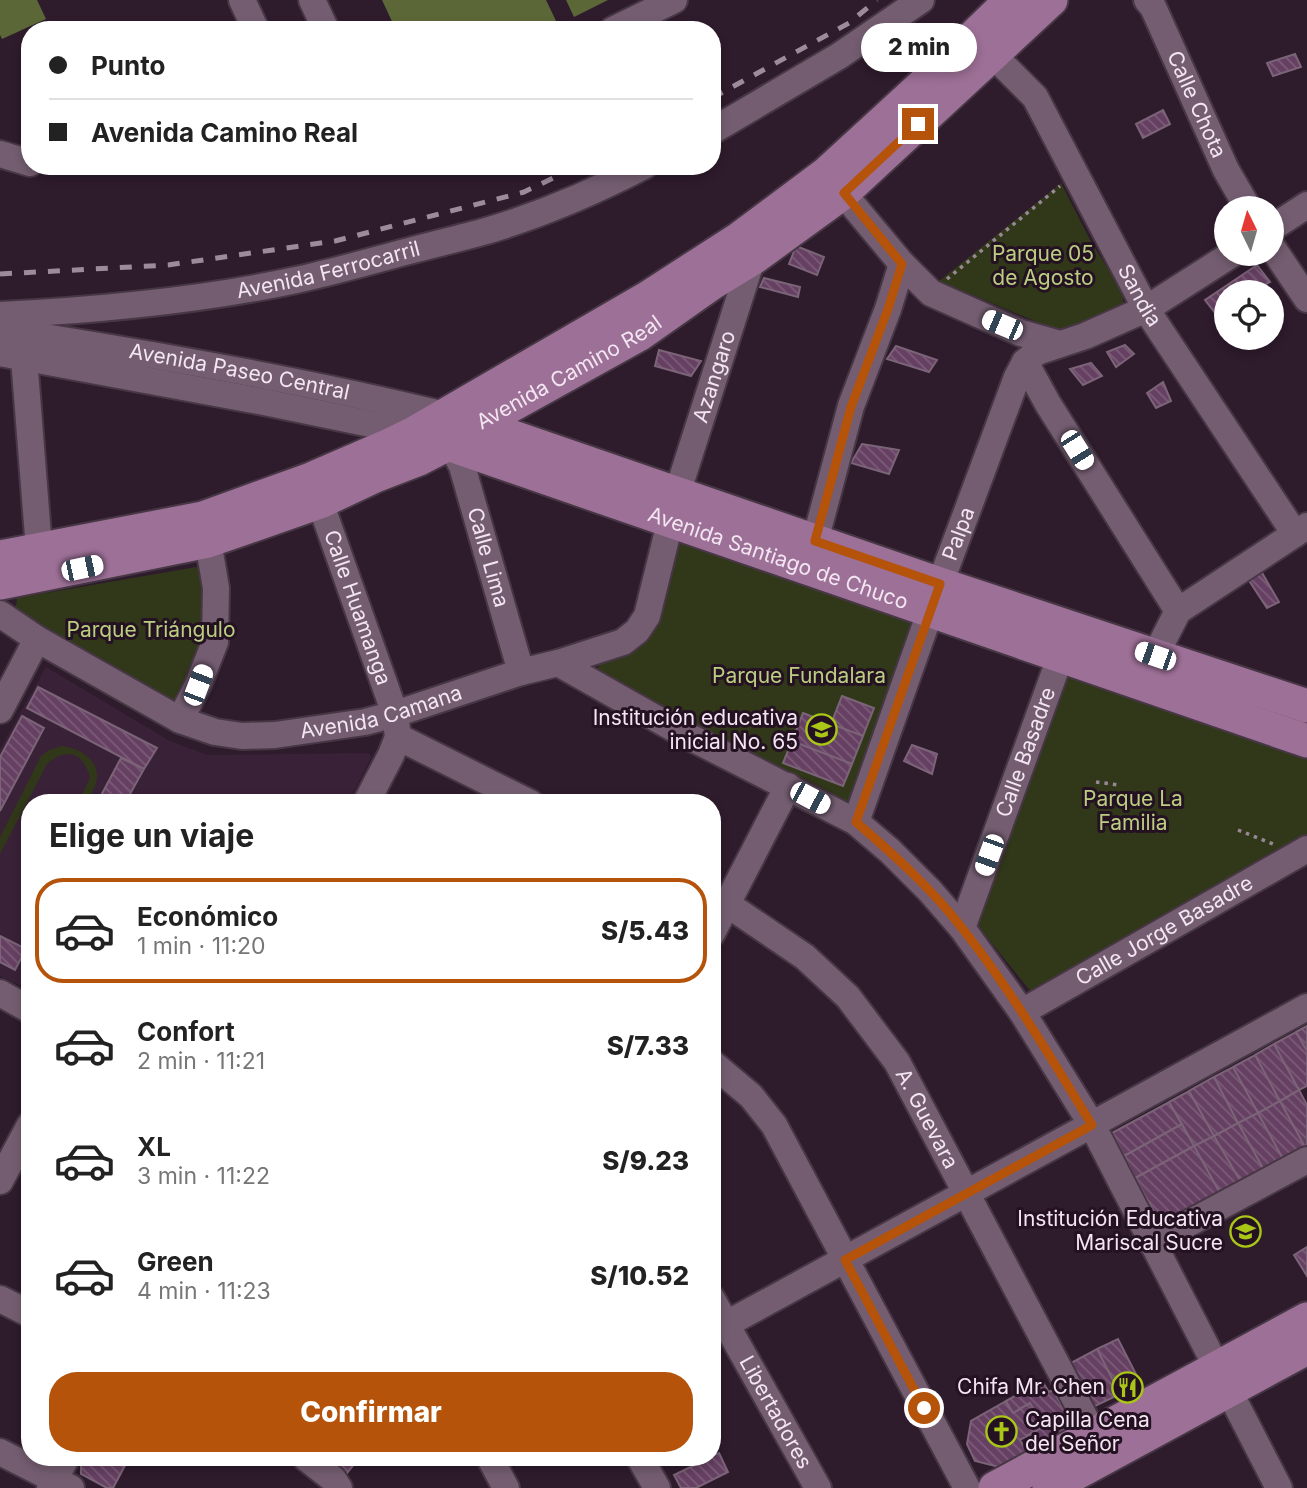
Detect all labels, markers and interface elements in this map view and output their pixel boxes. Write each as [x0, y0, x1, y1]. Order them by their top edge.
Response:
callout: 2 min [860, 23, 976, 72]
text: 2 min [888, 33, 950, 61]
street label: Calle Chota [1162, 47, 1232, 162]
text: Punto [91, 50, 165, 81]
route end [902, 108, 934, 140]
text: Avenida Camino Real [91, 117, 358, 148]
north arrow [1214, 196, 1284, 266]
map controls [1214, 196, 1284, 350]
street label: Avenida Ferrocarril [235, 236, 423, 303]
park label: Parque 05 de Agosto [992, 241, 1094, 290]
street label: Sandia [1113, 260, 1167, 331]
button: locate [1214, 280, 1284, 350]
car [979, 307, 1026, 343]
street label: Avenida Camino Real [472, 310, 666, 434]
street label: Azangaro [688, 328, 740, 426]
street label: Avenida Paseo Central [128, 338, 352, 405]
car [1057, 427, 1098, 473]
street label: Avenida Santiago de Chuco [645, 501, 912, 614]
street label: Palpa [937, 503, 980, 564]
street label: Calle Lima [463, 504, 515, 610]
street label: Calle Huamanga [319, 527, 397, 688]
car [60, 553, 105, 583]
park label: Parque Triángulo [66, 617, 236, 642]
car [1132, 639, 1179, 673]
car [181, 662, 216, 708]
park label: Parque Fundalara [712, 663, 886, 688]
street label: Avenida Camana [298, 680, 465, 743]
street label: Calle Basadre [990, 684, 1060, 820]
place label: Institución educativa inicial No. 65 [593, 705, 798, 754]
school or university icon: Institución educativa inicial No. 65 [804, 713, 838, 747]
car [787, 779, 834, 817]
park label: Parque La Familia [1083, 786, 1183, 835]
text: Elige un viaje [49, 816, 254, 855]
car [972, 832, 1007, 878]
street label: Calle Jorge Basadre [1071, 870, 1257, 991]
icon: car [53, 899, 116, 962]
text: Económico [137, 901, 278, 932]
text: S/5.43 [601, 915, 689, 946]
text: 1 min · 11:20 [137, 932, 266, 960]
icon: car [53, 1014, 116, 1077]
text: Confort [137, 1016, 235, 1047]
text: S/7.33 [607, 1030, 689, 1061]
text: 2 min · 11:21 [137, 1047, 265, 1075]
street label: A. Guevara [891, 1064, 964, 1173]
icon: car [53, 1129, 116, 1192]
text: XL [137, 1131, 171, 1162]
text: S/9.23 [602, 1145, 689, 1176]
text: 3 min · 11:22 [137, 1162, 270, 1190]
place label: Institución Educativa Mariscal Sucre [1017, 1206, 1223, 1255]
school or university icon: Institución Educativa Mariscal Sucre [1229, 1214, 1263, 1248]
icon: car [53, 1244, 116, 1307]
text: Green [137, 1246, 214, 1277]
text: S/10.52 [590, 1260, 689, 1291]
text: 4 min · 11:23 [137, 1277, 271, 1305]
street label: Libertadores [734, 1351, 818, 1473]
restaurant icon: Chifa Mr. Chen [1111, 1370, 1145, 1404]
button: Confirmar [49, 1372, 693, 1452]
place label: Chifa Mr. Chen [957, 1374, 1105, 1399]
route start [908, 1392, 940, 1424]
place label: Capilla Cena del Señor [1025, 1407, 1150, 1456]
church icon: Capilla Cena del Señor [985, 1415, 1019, 1449]

